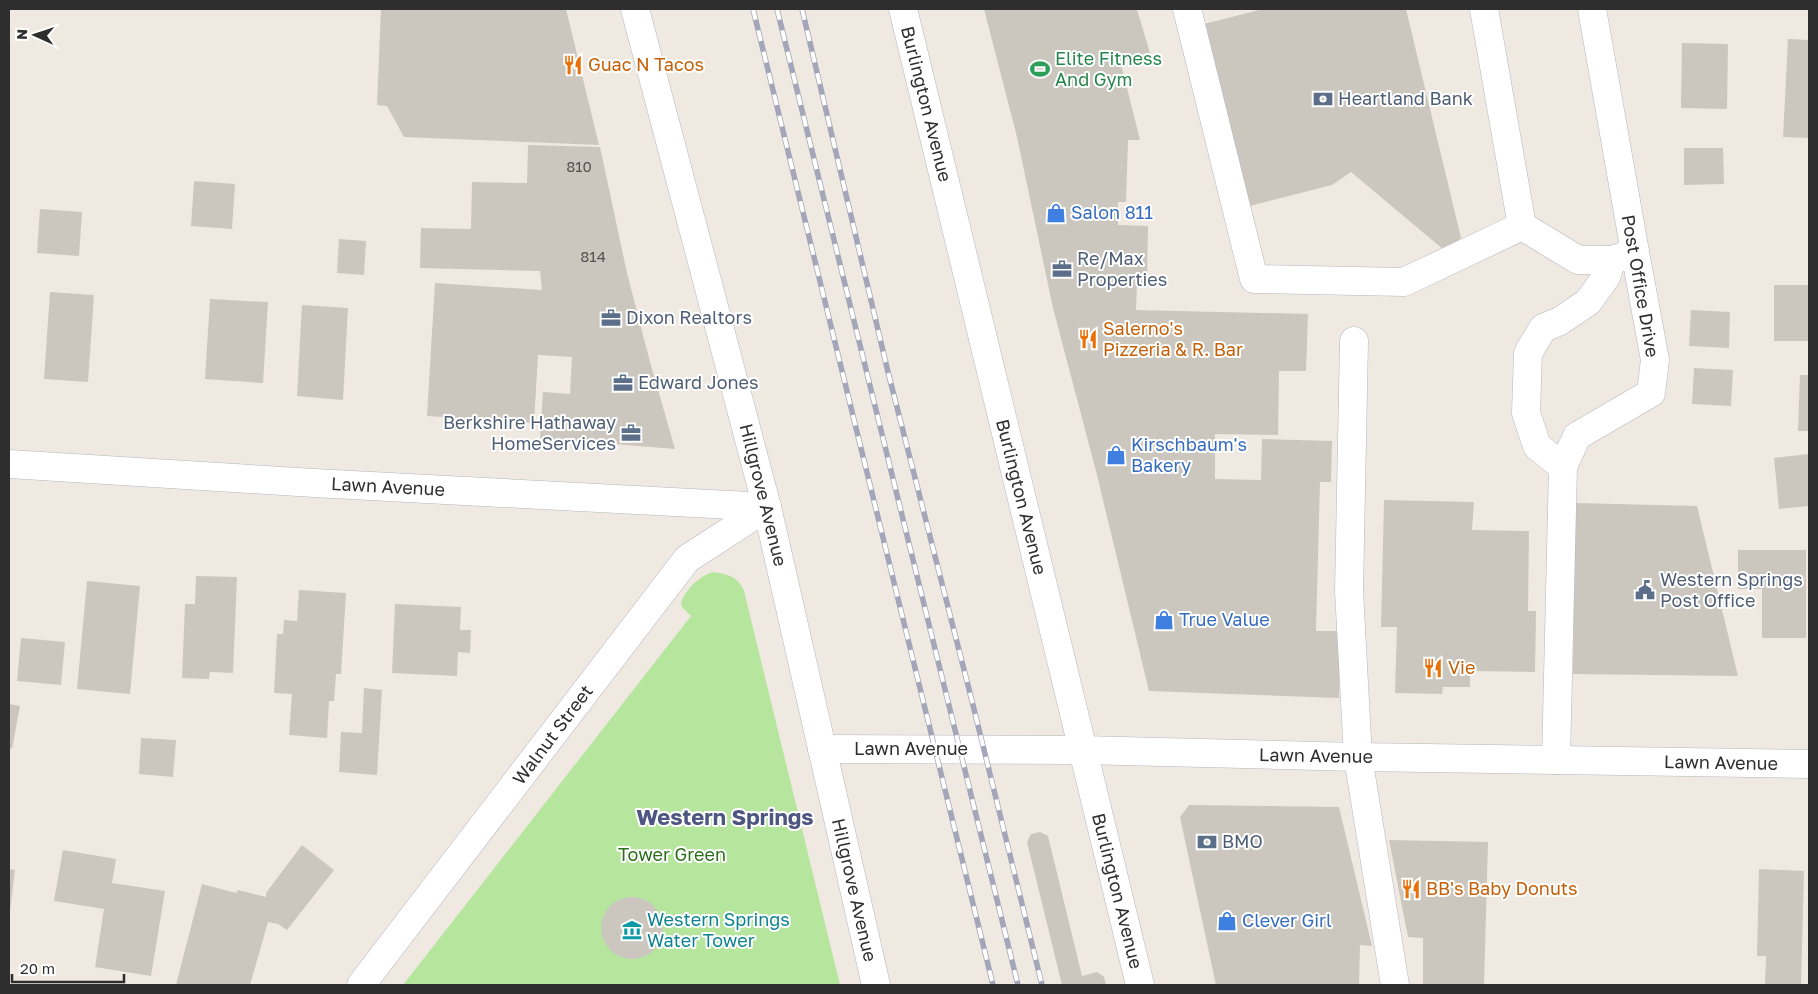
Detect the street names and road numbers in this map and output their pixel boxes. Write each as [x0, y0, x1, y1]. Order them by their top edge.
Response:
street label: Burlington Avenue [897, 24, 957, 184]
street label: Post Office Drive [1618, 213, 1664, 359]
street label: Burlington Avenue [992, 417, 1052, 577]
street label: Hillgrove Avenue [736, 421, 792, 568]
street label: Lawn Avenue [330, 472, 446, 500]
street label: Walnut Street [507, 680, 597, 789]
street label: Lawn Avenue [854, 737, 968, 759]
street label: Lawn Avenue [1259, 743, 1373, 767]
street label: Lawn Avenue [1664, 750, 1778, 774]
street label: Burlington Avenue [1088, 811, 1148, 971]
street label: Hillgrove Avenue [828, 816, 882, 964]

